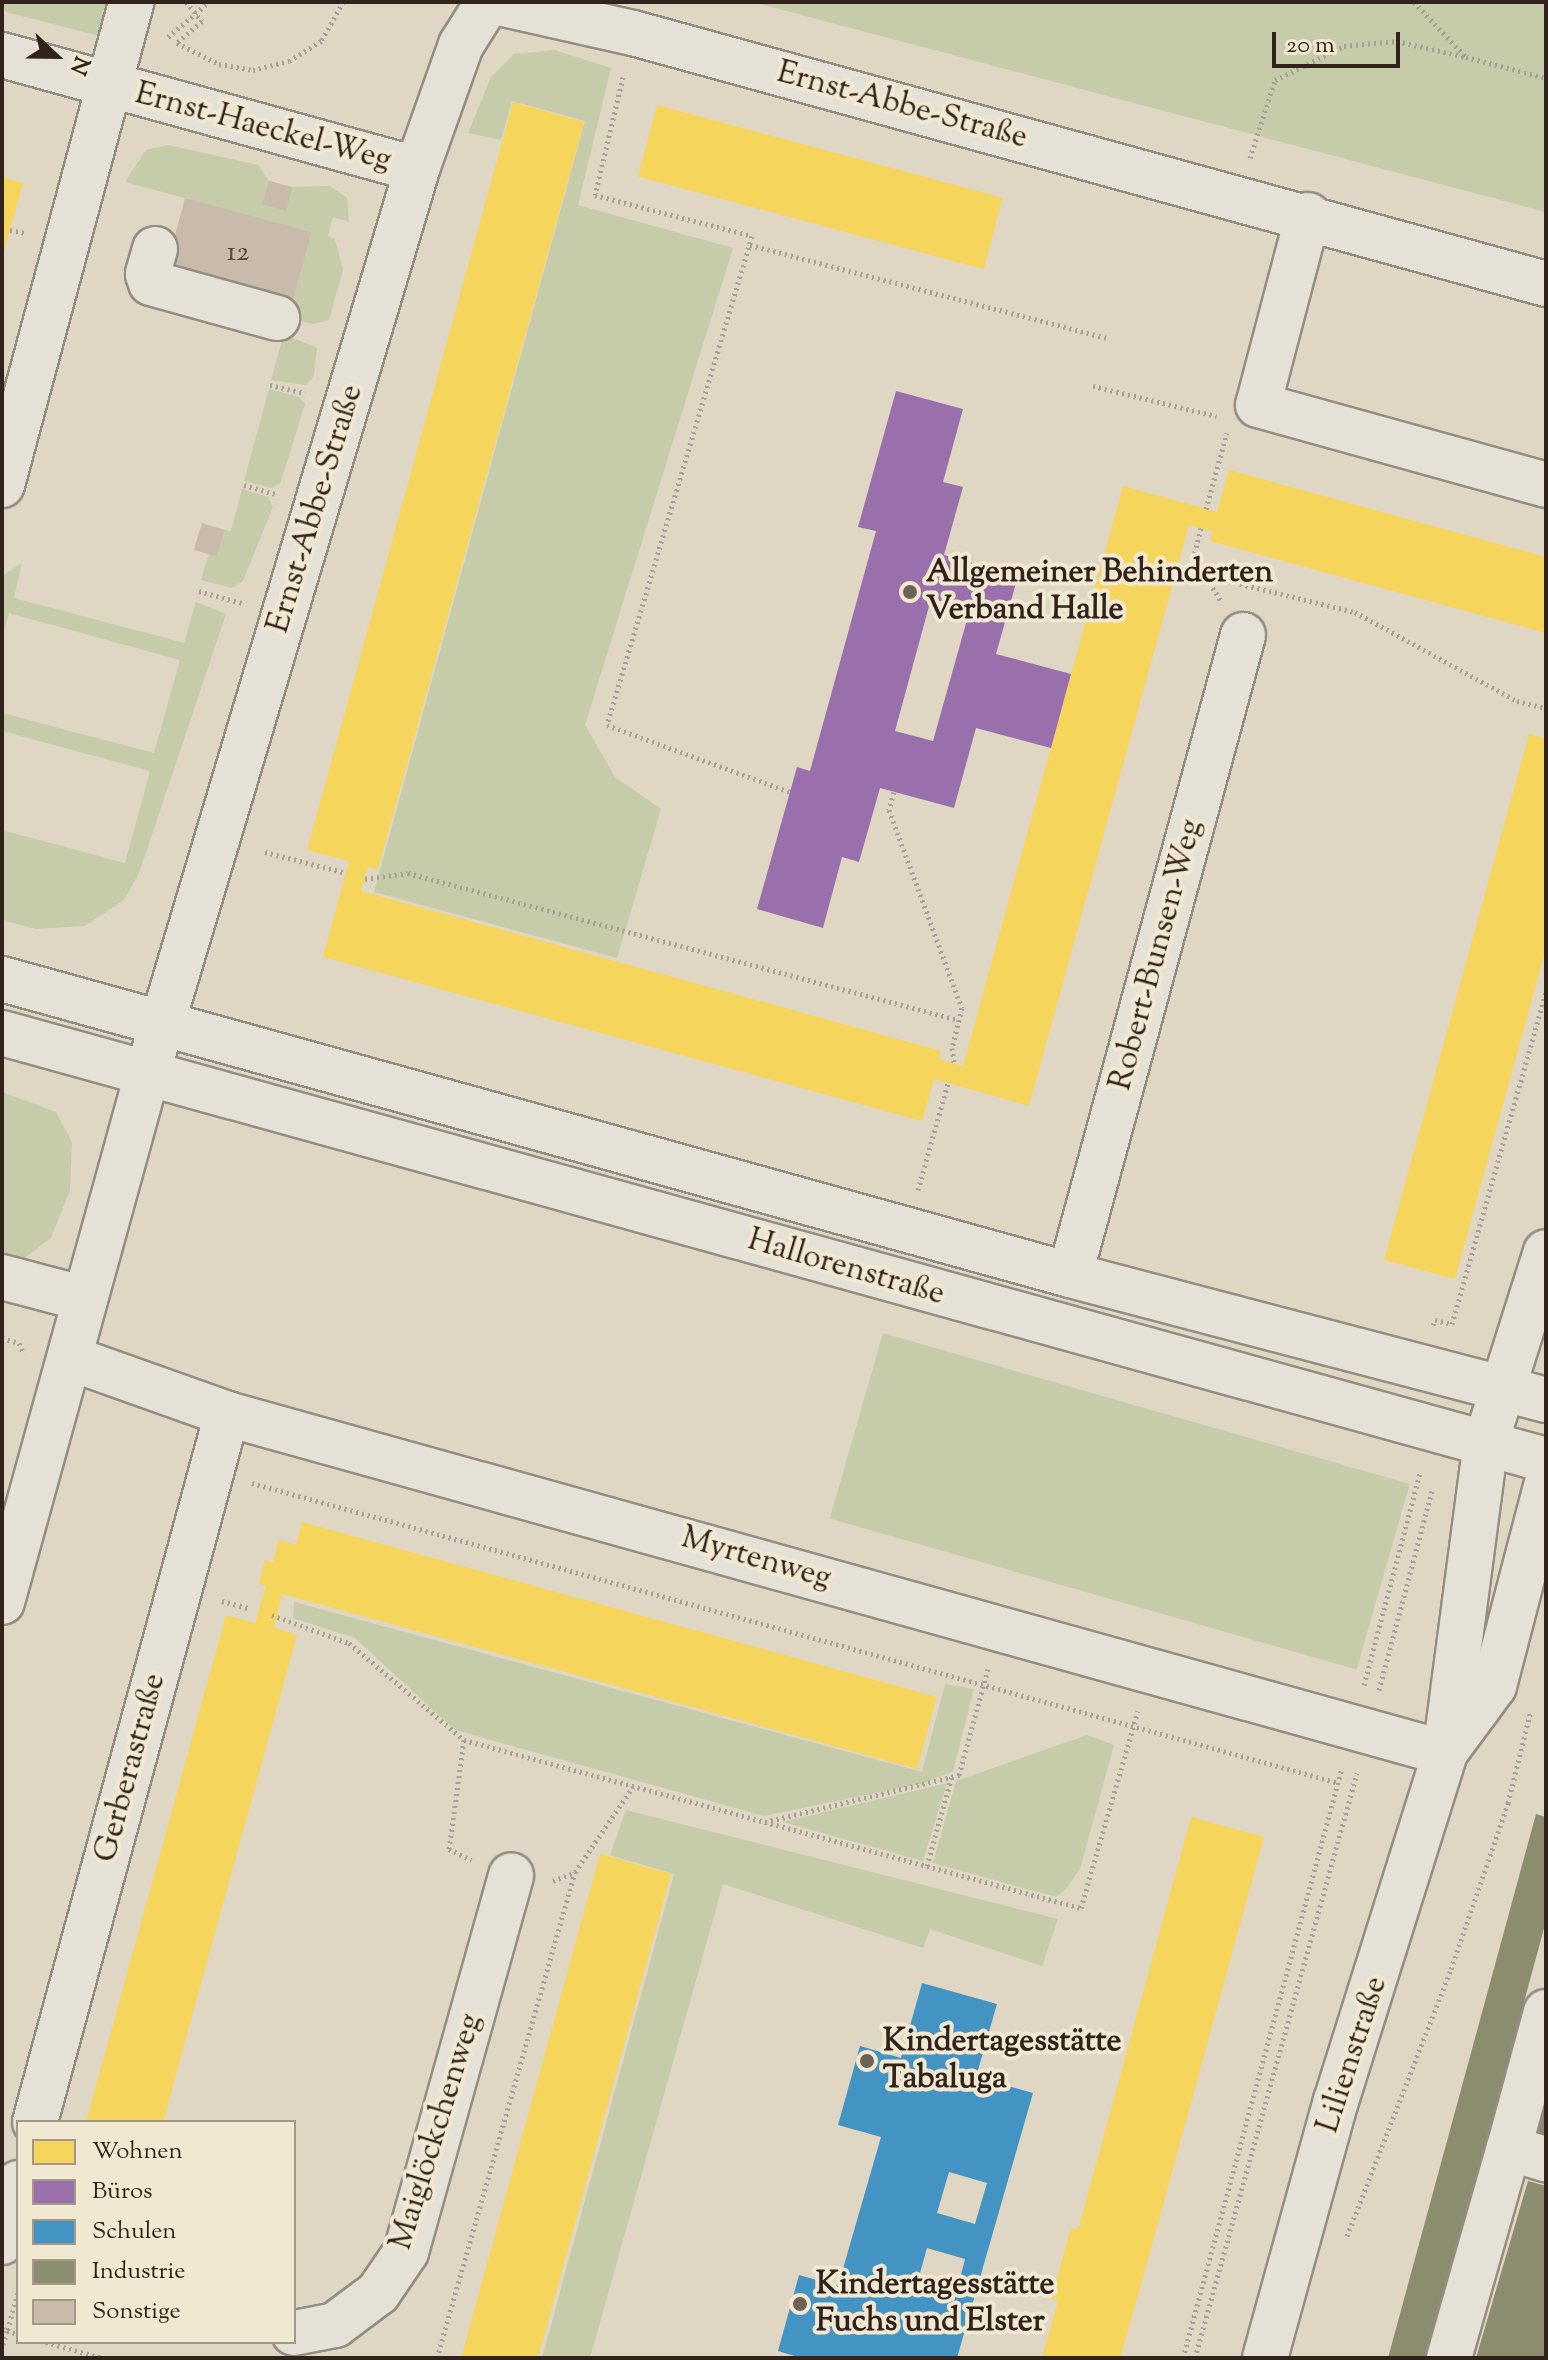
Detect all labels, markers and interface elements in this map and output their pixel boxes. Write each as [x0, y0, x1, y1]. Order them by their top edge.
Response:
north arrow [16, 16, 96, 96]
scale bar [1276, 16, 1404, 66]
text: 20 m [1286, 29, 1335, 63]
text: N [60, 51, 96, 79]
street label: Ernst-Abbe-Straße [773, 54, 1031, 158]
street label: Ernst-Haeckel-Weg [131, 75, 395, 181]
house number: 12 [227, 236, 249, 270]
street label: Ernst-Abbe-Straße [260, 380, 372, 638]
place label: Allgemeiner Behinderten Verband Halle [926, 555, 1273, 630]
marker: Allgemeiner Behinderten Verband Halle [901, 583, 919, 601]
street label: Robert-Bunsen-Weg [1102, 815, 1212, 1095]
street label: Hallorenstraße [743, 1222, 949, 1314]
street label: Myrtenweg [677, 1519, 835, 1599]
street label: Gerberastraße [87, 1669, 175, 1867]
street label: Lilienstraße [1310, 1972, 1396, 2138]
street label: Maiglöckchenweg [383, 2009, 491, 2255]
place label: Kindertagesstätte Tabaluga [883, 2024, 1121, 2099]
marker: Kindertagesstätte Tabaluga [858, 2052, 876, 2070]
legend [16, 2120, 296, 2344]
text: Wohnen [92, 2135, 183, 2169]
text: Büros [92, 2175, 153, 2209]
text: Schulen [92, 2215, 177, 2249]
text: Industrie [92, 2255, 185, 2289]
place label: Kindertagesstätte Fuchs und Elster [816, 2267, 1054, 2342]
text: Sonstige [92, 2295, 181, 2329]
marker: Kindertagesstätte Fuchs und Elster [791, 2295, 809, 2313]

